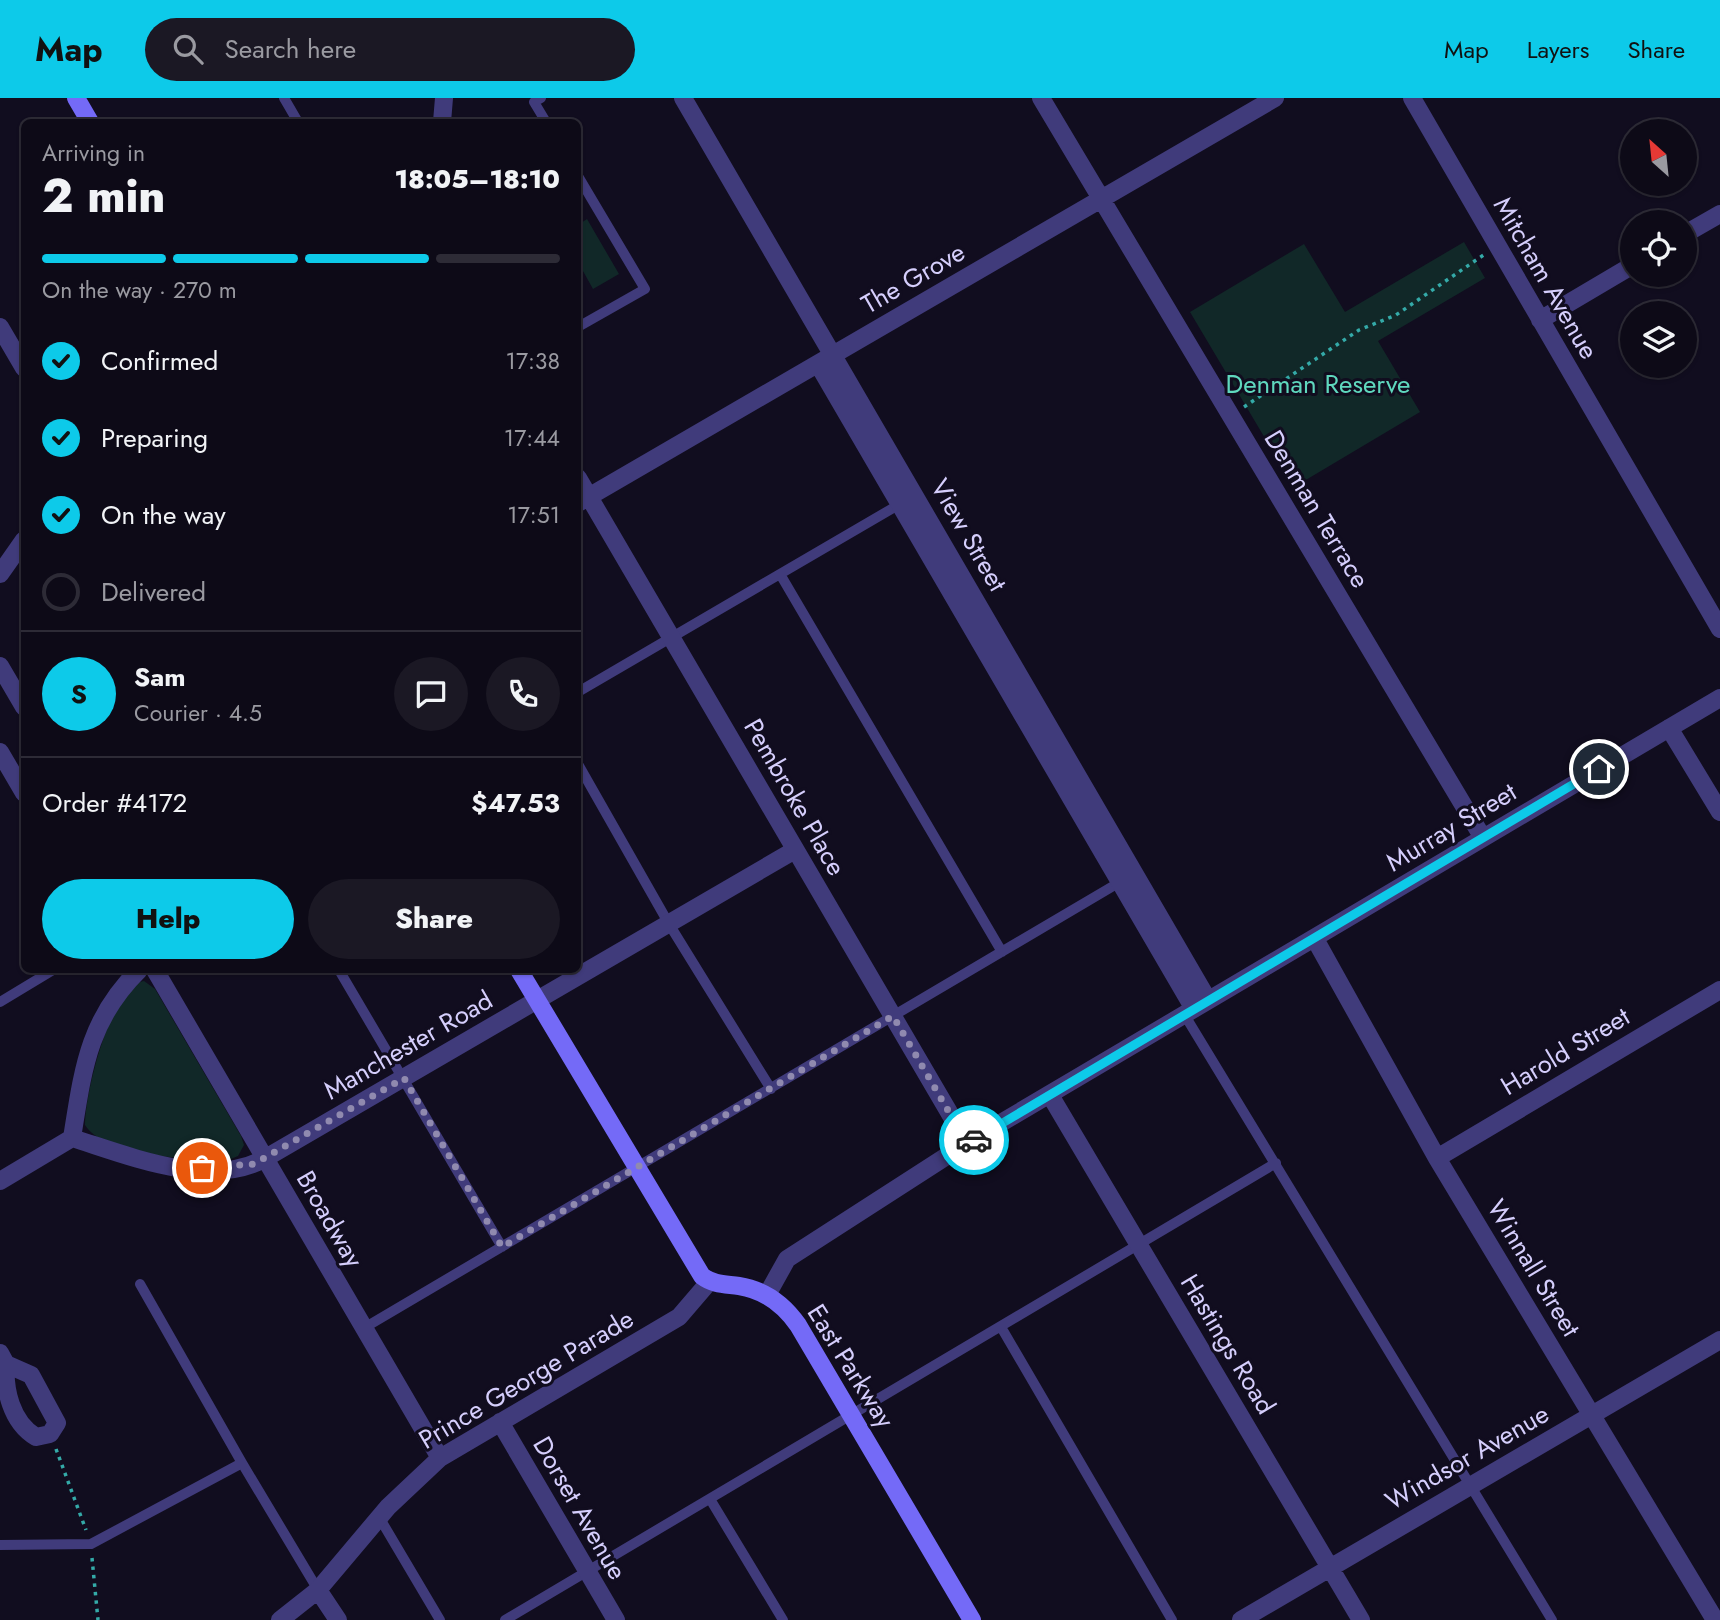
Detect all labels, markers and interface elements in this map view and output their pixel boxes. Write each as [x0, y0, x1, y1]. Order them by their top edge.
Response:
search box [145, 18, 635, 81]
text: Map [35, 26, 103, 73]
icon: search [169, 30, 207, 68]
text: Search here [225, 30, 356, 68]
text: Map [1444, 32, 1489, 67]
text: Layers [1527, 32, 1589, 67]
text: Share [1627, 32, 1685, 67]
north arrow [1620, 119, 1698, 196]
map controls [1620, 119, 1697, 378]
text: Arriving in [42, 136, 145, 170]
text: 18:05–18:10 [394, 160, 560, 198]
text: 2 min [42, 163, 166, 229]
street label: Mitcham Avenue [1484, 190, 1608, 366]
button: locate [1620, 210, 1697, 287]
street label: The Grove [854, 233, 972, 323]
text: On the way · 270 m [42, 273, 237, 307]
button: layers [1620, 301, 1697, 378]
icon: check [42, 342, 80, 380]
text: Confirmed [101, 342, 218, 380]
text: 17:38 [506, 344, 560, 378]
park label: Denman Reserve [1226, 365, 1410, 403]
icon: check [42, 419, 80, 457]
text: Preparing [101, 419, 208, 457]
text: 17:44 [504, 421, 560, 455]
street label: Denman Terrace [1255, 423, 1379, 595]
street label: View Street [921, 472, 1017, 599]
icon: check [42, 496, 80, 534]
text: On the way [101, 496, 226, 534]
text: 17:51 [507, 498, 560, 532]
text: Delivered [101, 573, 206, 611]
button: chat [394, 657, 468, 731]
button: phone [486, 657, 560, 731]
text: Sam [134, 658, 186, 696]
text: S [71, 675, 87, 713]
text: Courier · 4.5 [134, 696, 262, 730]
street label: Pembroke Place [735, 712, 855, 882]
pin [1569, 739, 1629, 799]
icon: home [1580, 750, 1618, 788]
street label: Murray Street [1379, 773, 1524, 881]
text: Order #4172 [42, 784, 187, 822]
text: $47.53 [471, 784, 560, 822]
button: Help [42, 879, 294, 959]
button: Share [308, 879, 560, 959]
street label: Manchester Road [316, 981, 500, 1109]
street label: Harold Street [1493, 997, 1637, 1104]
courier [939, 1105, 1009, 1175]
icon: car [955, 1121, 993, 1159]
pin [172, 1138, 232, 1198]
icon: bag [183, 1149, 221, 1187]
street label: Broadway [287, 1164, 373, 1275]
street label: Winnall Street [1478, 1192, 1590, 1344]
street label: Hastings Road [1171, 1267, 1285, 1421]
street label: East Parkway [798, 1297, 904, 1436]
street label: Prince George Parade [411, 1300, 641, 1458]
street label: Windsor Avenue [1378, 1395, 1556, 1519]
street label: Dorset Avenue [524, 1429, 636, 1587]

